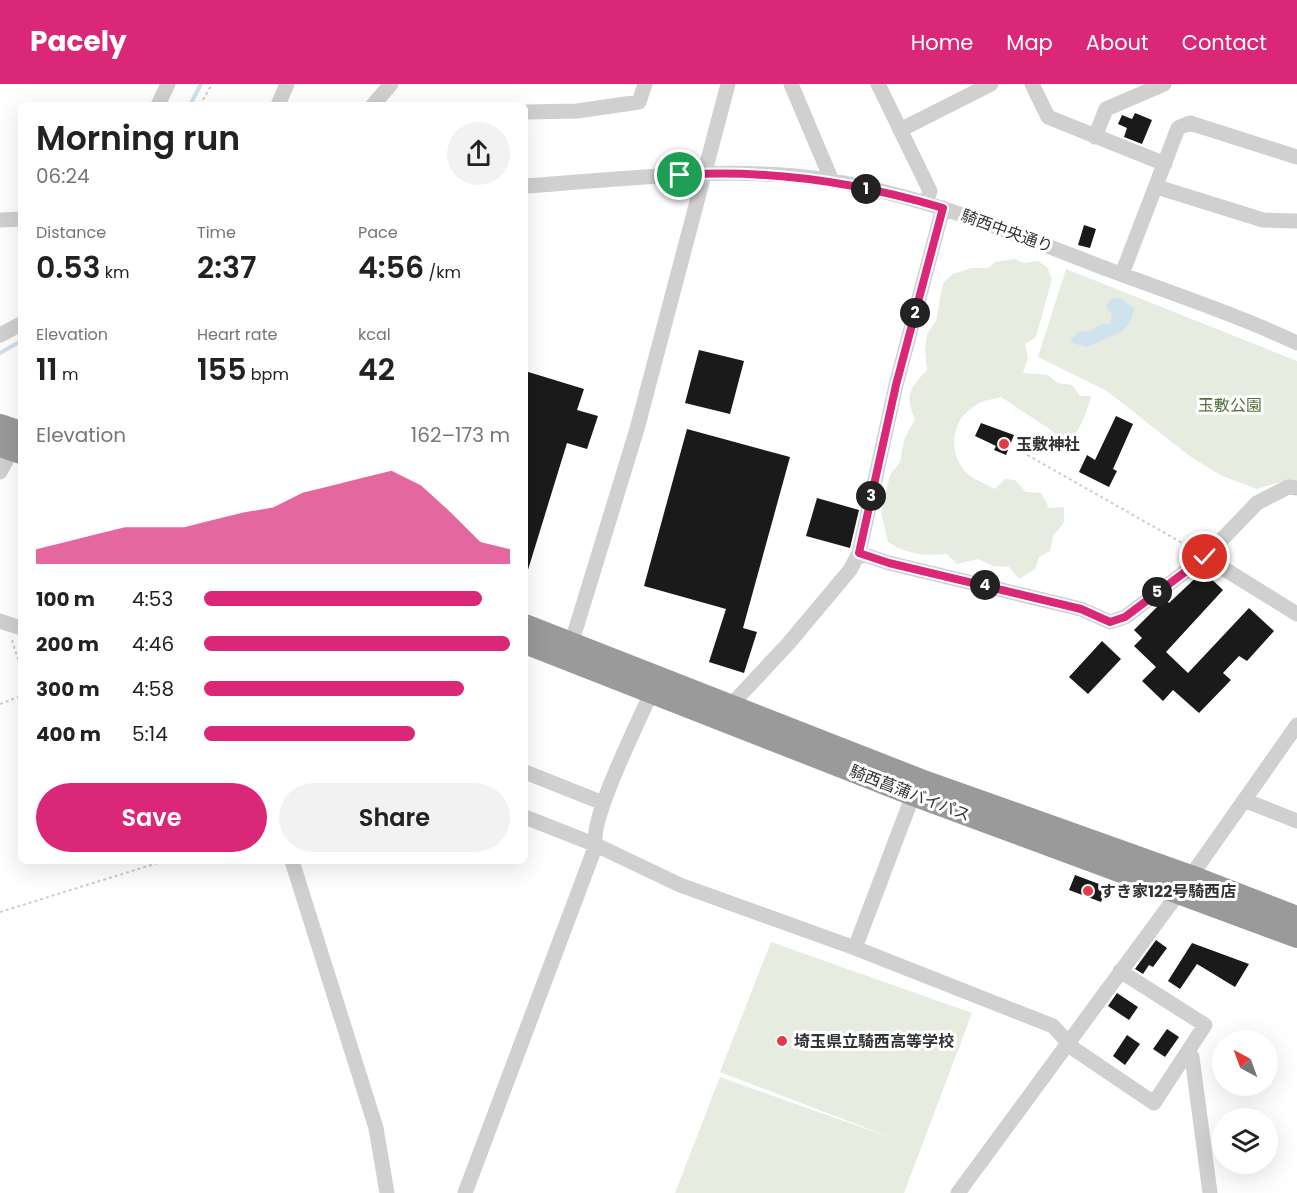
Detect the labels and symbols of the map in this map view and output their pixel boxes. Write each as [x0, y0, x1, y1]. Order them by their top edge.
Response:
pin [654, 149, 705, 200]
pin: 1 [851, 174, 881, 204]
street label: 騎西中央通り [958, 204, 1056, 258]
pin: 2 [900, 298, 930, 328]
park label: 玉敷公園 [1198, 394, 1262, 417]
place label: 玉敷神社 [1016, 433, 1080, 456]
marker: 玉敷神社 [997, 437, 1011, 451]
pin: 3 [856, 481, 886, 511]
pin [1179, 531, 1230, 582]
pin: 4 [970, 570, 1000, 600]
pin: 5 [1142, 577, 1172, 607]
street label: 騎西菖蒲バイパス [846, 759, 974, 827]
place label: すき家122号騎西店 [1100, 880, 1236, 903]
marker: すき家122号騎西店 [1081, 884, 1095, 898]
place label: 埼玉県立騎西高等学校 [794, 1030, 954, 1053]
north arrow [1212, 1030, 1278, 1096]
marker: 埼玉県立騎西高等学校 [775, 1034, 789, 1048]

